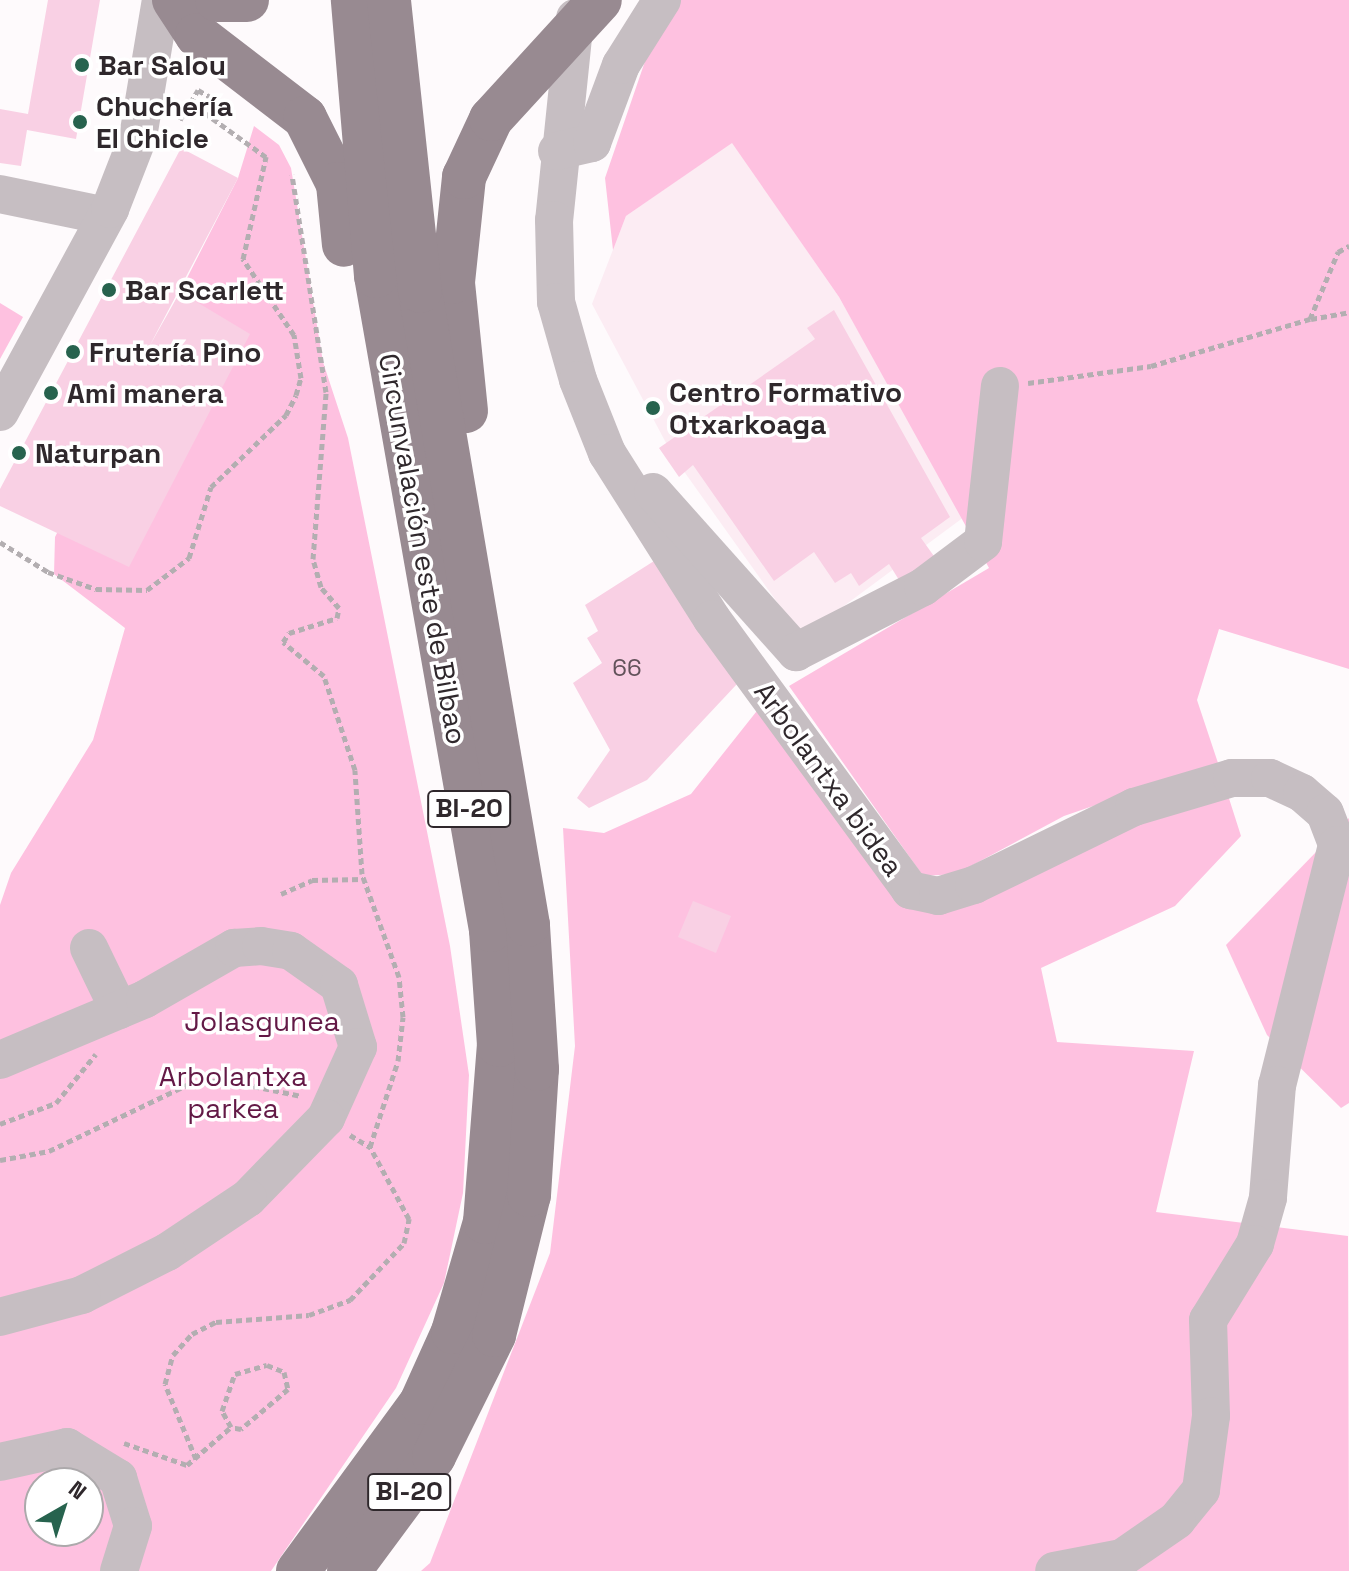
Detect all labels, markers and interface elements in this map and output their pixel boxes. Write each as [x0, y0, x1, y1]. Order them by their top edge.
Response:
place label: Bar Salou [98, 48, 226, 82]
marker: Bar Salou [73, 56, 91, 74]
place label: Chuchería El Chicle [96, 89, 233, 155]
marker: Chuchería El Chicle [71, 113, 89, 131]
place label: Bar Scarlett [125, 273, 284, 307]
marker: Bar Scarlett [100, 281, 118, 299]
place label: Frutería Pino [89, 335, 261, 369]
marker: Frutería Pino [64, 343, 82, 361]
street label: Circunvalación este de Bilbao [372, 351, 474, 747]
place label: Centro Formativo Otxarkoaga [669, 375, 902, 441]
place label: Ami manera [67, 376, 224, 410]
marker: Ami manera [42, 384, 60, 402]
marker: Centro Formativo Otxarkoaga [644, 399, 662, 417]
place label: Naturpan [35, 436, 161, 470]
marker: Naturpan [10, 444, 28, 462]
house number: 66 [612, 654, 642, 682]
street label: Arbolantxa bidea [747, 676, 911, 882]
road number: BI-20 [427, 787, 511, 831]
park label: Jolasgunea [184, 1004, 340, 1038]
park label: Arbolantxa parkea [159, 1059, 307, 1125]
north arrow [24, 1467, 104, 1547]
road number: BI-20 [367, 1470, 451, 1514]
text: N [63, 1474, 92, 1505]

